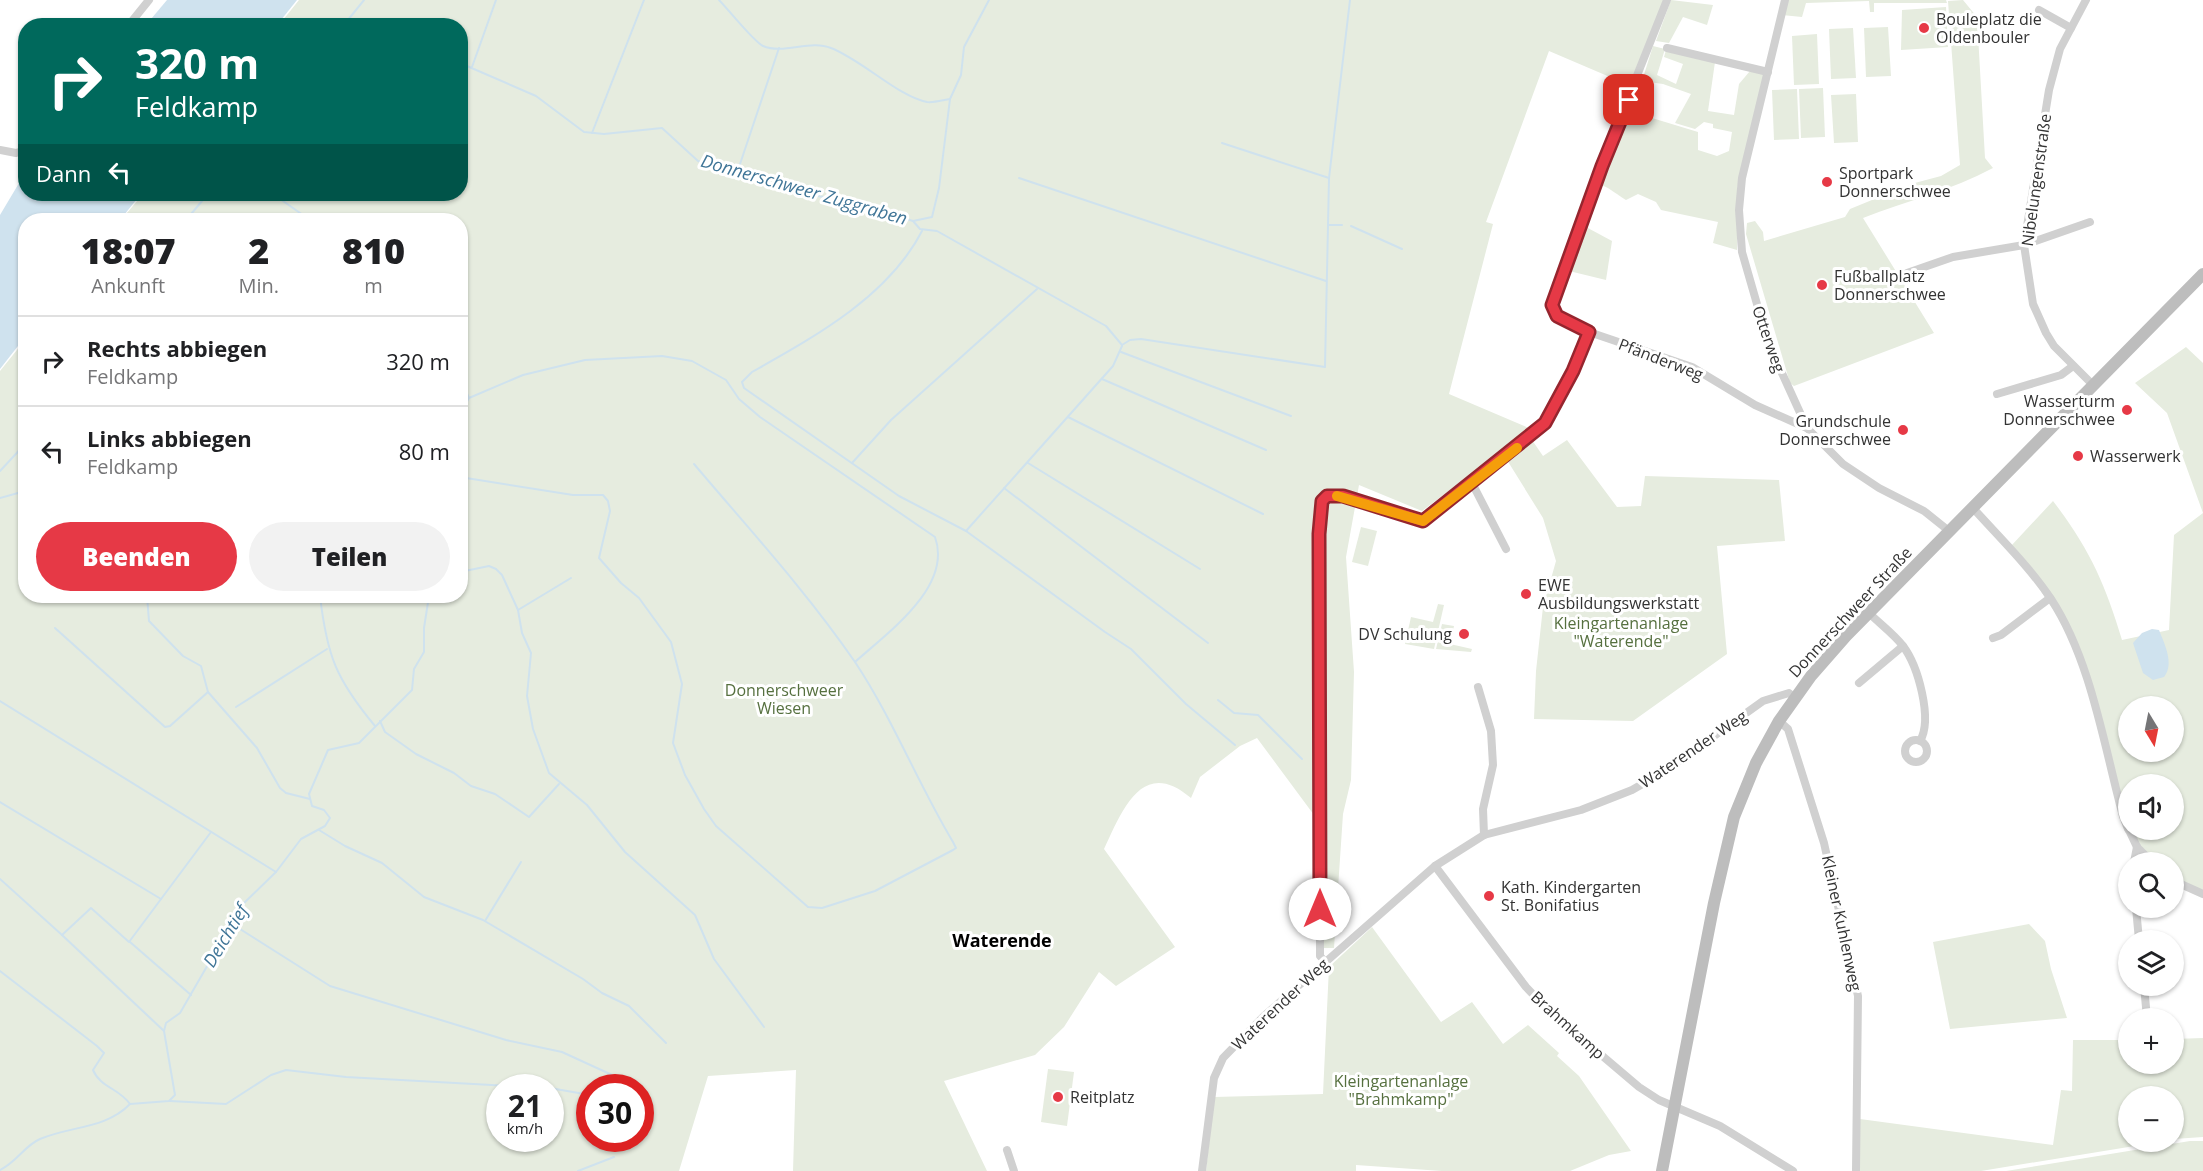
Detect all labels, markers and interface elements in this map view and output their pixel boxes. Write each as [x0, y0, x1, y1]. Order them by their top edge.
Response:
place label: Bouleplatz die Oldenbouler [1936, 8, 2042, 48]
marker: Bouleplatz die Oldenbouler [1917, 21, 1931, 35]
text: 320 m [135, 34, 259, 91]
icon: right [36, 42, 114, 120]
pin [1603, 74, 1654, 125]
icon: arrive [1612, 83, 1645, 116]
text: Feldkamp [135, 88, 258, 125]
street label: Nibelungenstraße [2016, 112, 2056, 248]
water label: Donnerschweer Zuggraben [698, 148, 910, 230]
icon: left [103, 156, 136, 189]
text: Dann [36, 158, 91, 188]
place label: Sportpark Donnerschwee [1839, 162, 1951, 202]
marker: Sportpark Donnerschwee [1820, 175, 1834, 189]
text: 18:07 [81, 226, 176, 275]
text: 2 [248, 226, 269, 275]
text: 810 [342, 226, 405, 275]
place label: Fußballplatz Donnerschwee [1834, 265, 1946, 305]
text: Ankunft [91, 272, 165, 299]
text: Min. [238, 272, 279, 299]
text: m [364, 272, 383, 299]
marker: Fußballplatz Donnerschwee [1815, 278, 1829, 292]
street label: Otterweg [1747, 303, 1791, 376]
text: Rechts abbiegen [87, 333, 267, 363]
street label: Pfänderweg [1615, 333, 1707, 385]
icon: right [36, 345, 69, 378]
text: 320 m [386, 346, 450, 376]
text: Feldkamp [87, 363, 178, 390]
place label: Wasserturm Donnerschwee [2003, 390, 2115, 430]
marker: Wasserturm Donnerschwee [2120, 403, 2134, 417]
place label: Grundschule Donnerschwee [1779, 410, 1891, 450]
text: Links abbiegen [87, 423, 252, 453]
marker: Grundschule Donnerschwee [1896, 423, 1910, 437]
icon: left [36, 435, 69, 468]
text: 80 m [399, 436, 450, 466]
place label: Wasserwerk [2090, 445, 2181, 467]
marker: Wasserwerk [2071, 449, 2085, 463]
text: Feldkamp [87, 453, 178, 480]
button: Beenden [36, 522, 237, 591]
button: Teilen [249, 522, 450, 591]
street label: Donnerschweer Straße [1784, 542, 1916, 682]
place label: EWE Ausbildungswerkstatt [1538, 574, 1699, 614]
marker: EWE Ausbildungswerkstatt [1519, 587, 1533, 601]
park label: Kleingartenanlage "Waterende" [1554, 612, 1688, 652]
place label: DV Schulung [1358, 623, 1452, 645]
marker: DV Schulung [1457, 627, 1471, 641]
park label: Donnerschweer Wiesen [725, 679, 844, 719]
north arrow [2118, 696, 2184, 762]
map controls [2118, 696, 2184, 1152]
street label: Waterender Weg [1635, 705, 1751, 793]
button: sound [2118, 774, 2184, 840]
button: search [2118, 852, 2184, 918]
street label: Kleiner Kuhlenweg [1817, 853, 1867, 993]
place label: Kath. Kindergarten St. Bonifatius [1501, 876, 1641, 916]
position arrow [1288, 877, 1352, 941]
marker: Kath. Kindergarten St. Bonifatius [1482, 889, 1496, 903]
water label: Deichtief [197, 898, 254, 971]
district label: Waterende [952, 928, 1052, 952]
button: layers [2118, 930, 2184, 996]
street label: Waterender Weg [1227, 953, 1334, 1055]
street label: Brahmkamp [1526, 986, 1610, 1064]
button: + [2118, 1008, 2184, 1074]
park label: Kleingartenanlage "Brahmkamp" [1334, 1070, 1468, 1110]
speed limit sign: 30 [576, 1074, 654, 1152]
text: 21 [508, 1085, 542, 1126]
place label: Reitplatz [1070, 1086, 1135, 1108]
button: − [2118, 1086, 2184, 1152]
marker: Reitplatz [1051, 1090, 1065, 1104]
text: km/h [507, 1118, 543, 1138]

